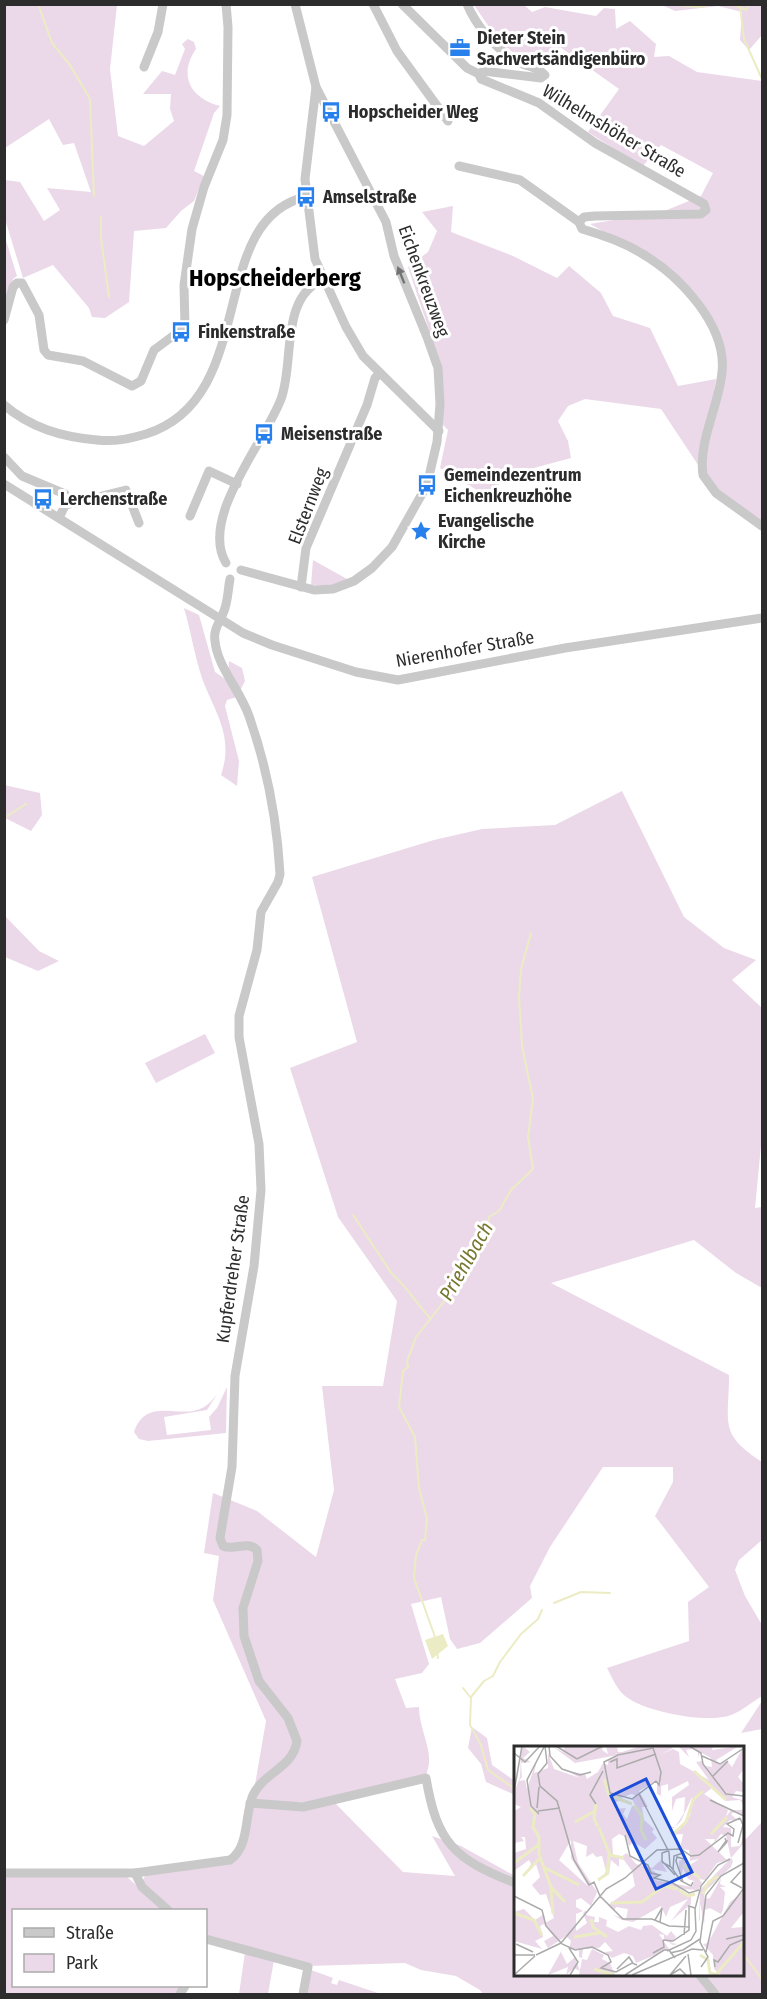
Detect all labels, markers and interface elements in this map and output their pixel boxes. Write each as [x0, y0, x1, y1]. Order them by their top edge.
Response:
place label: Dieter Stein Sachvertsändigenbüro [477, 27, 646, 70]
office icon: Dieter Stein Sachvertsändigenbüro [448, 36, 472, 60]
street label: Wilhelmshöher Straße [538, 80, 690, 182]
bus stop icon: Hopscheider Weg [319, 100, 343, 124]
place label: Hopscheider Weg [348, 101, 478, 123]
bus stop icon: Amselstraße [294, 185, 318, 209]
place label: Amselstraße [322, 186, 417, 208]
street label: Eichenkreuzweg [394, 222, 455, 340]
district label: Hopscheiderberg [189, 264, 361, 292]
one-way arrow [396, 265, 406, 283]
bus stop icon: Finkenstraße [169, 320, 193, 344]
place label: Finkenstraße [198, 321, 295, 343]
bus stop icon: Meisenstraße [252, 422, 276, 446]
place label: Meisenstraße [281, 423, 382, 445]
street label: Elsternweg [283, 464, 333, 547]
place label: Gemeindezentrum Eichenkreuzhöhe [444, 464, 581, 507]
bus stop icon: Gemeindezentrum Eichenkreuzhöhe [415, 473, 439, 497]
bus stop icon: Lerchenstraße [31, 487, 55, 511]
place label: Lerchenstraße [60, 488, 167, 510]
place label: Evangelische Kirche [438, 510, 534, 553]
place icon: Evangelische Kirche [409, 519, 433, 543]
street label: Nierenhofer Straße [394, 626, 536, 672]
street label: Kupferdreher Straße [212, 1193, 254, 1345]
water label: Priehlbach [434, 1217, 498, 1305]
inset map [514, 1746, 743, 1975]
legend [12, 1909, 207, 1987]
text: Straße [66, 1922, 114, 1944]
text: Park [66, 1952, 99, 1974]

